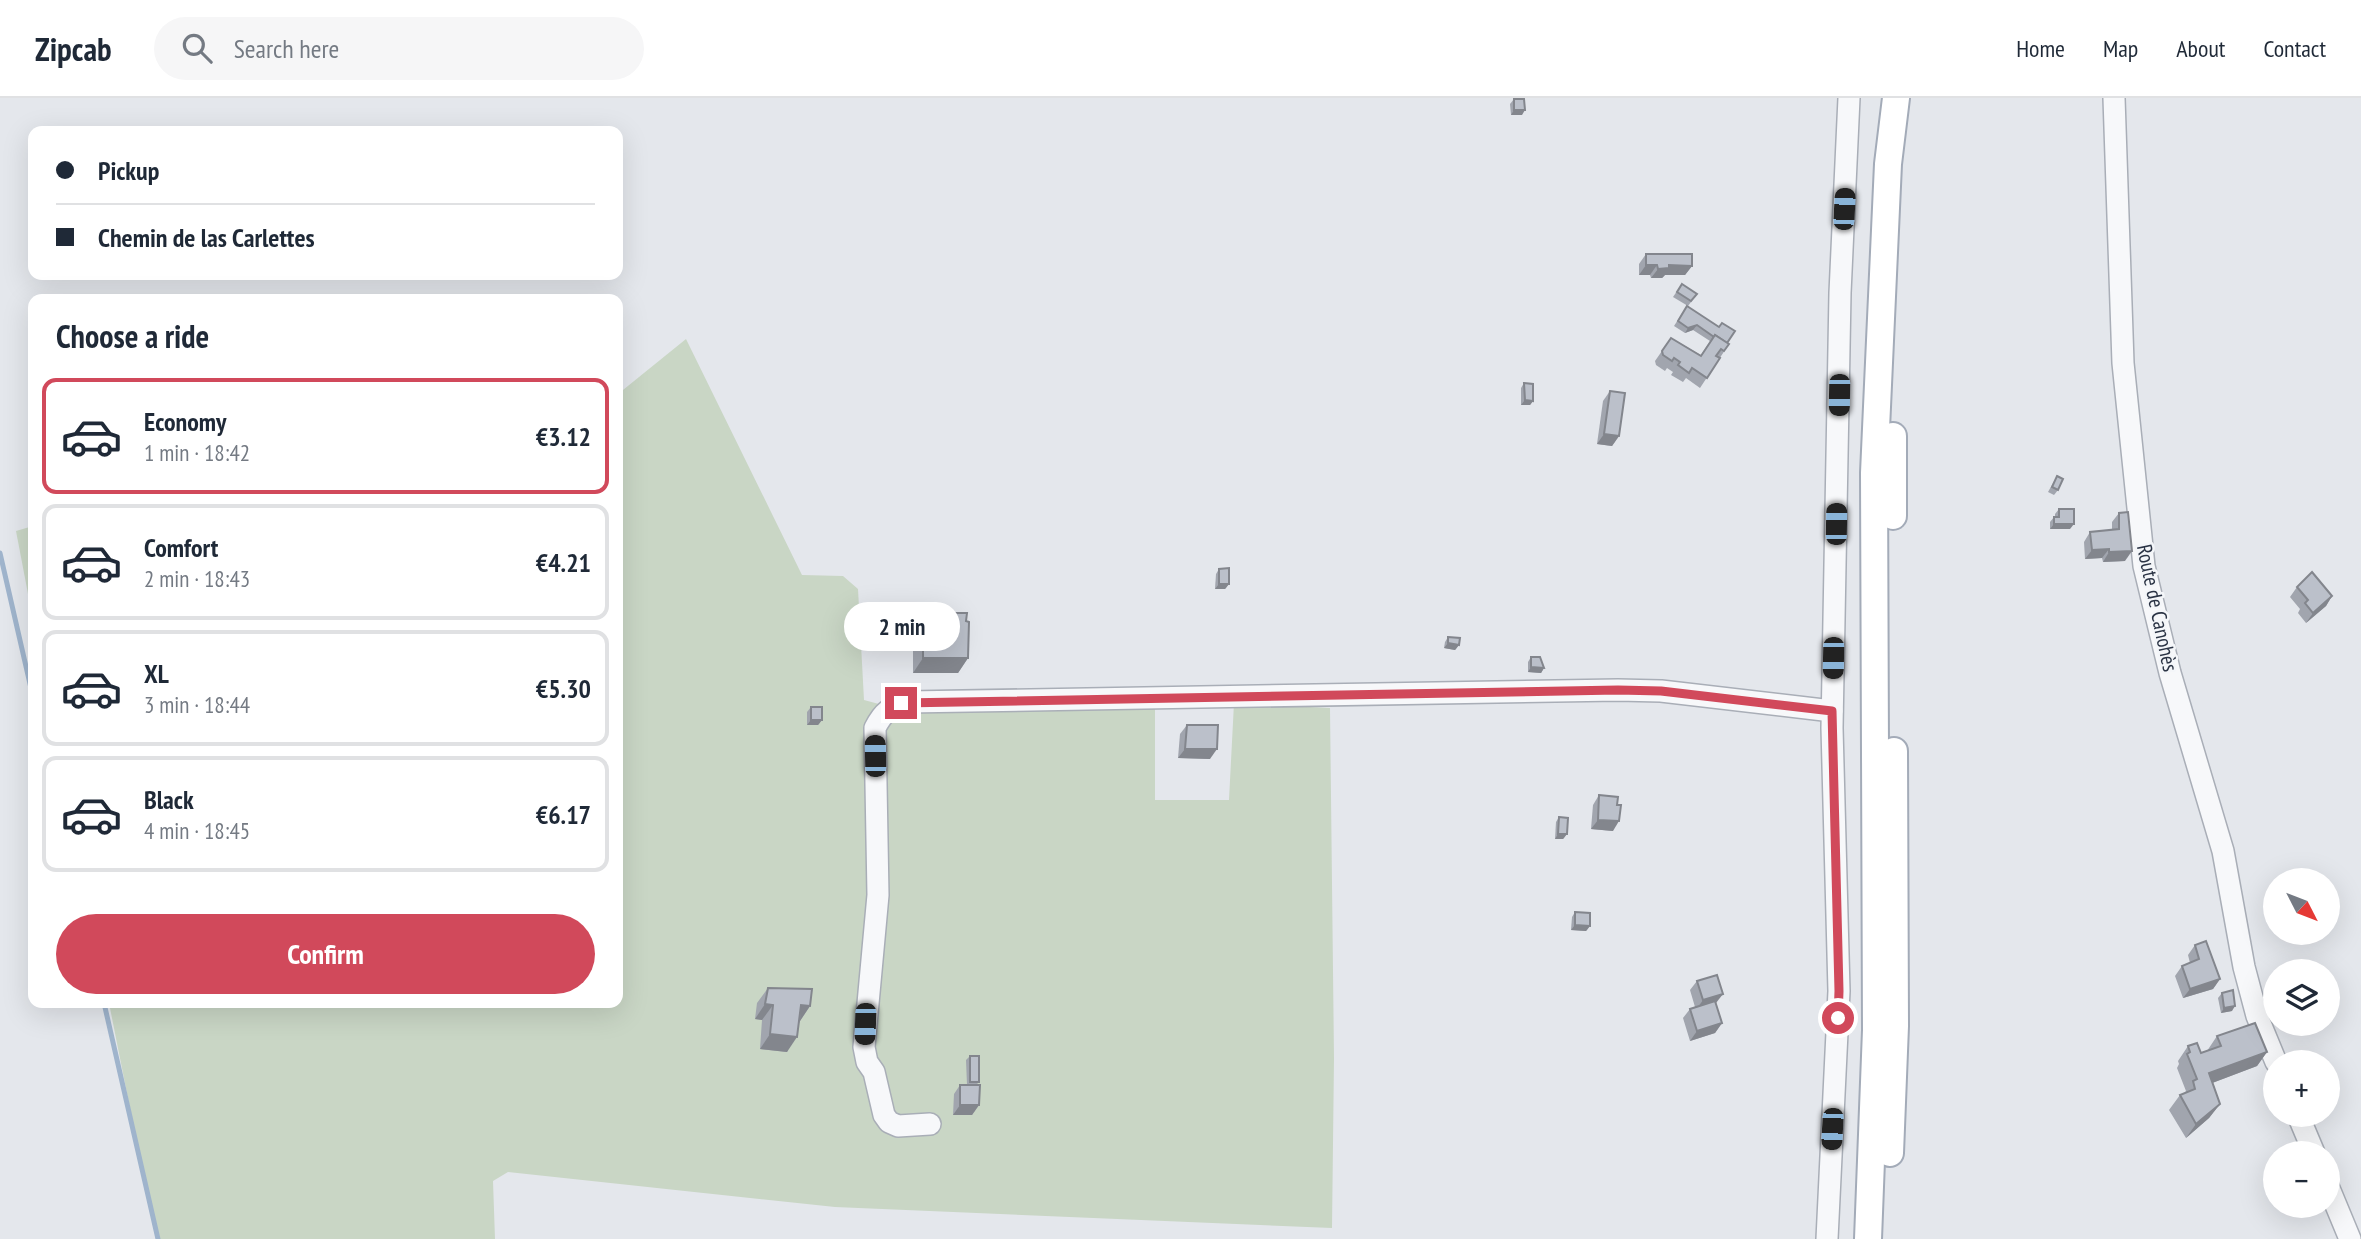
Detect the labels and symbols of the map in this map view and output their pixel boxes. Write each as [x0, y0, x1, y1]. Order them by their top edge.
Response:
car [1833, 187, 1856, 231]
car [1829, 374, 1850, 416]
car [1826, 503, 1847, 545]
street label: Route de Canohès [2131, 542, 2184, 674]
callout: 2 min [843, 602, 959, 650]
car [1823, 637, 1844, 679]
route end [885, 687, 917, 719]
car [865, 735, 886, 777]
north arrow [2263, 868, 2340, 945]
route start [1822, 1002, 1854, 1034]
car [854, 1003, 877, 1045]
car [1821, 1107, 1844, 1151]

